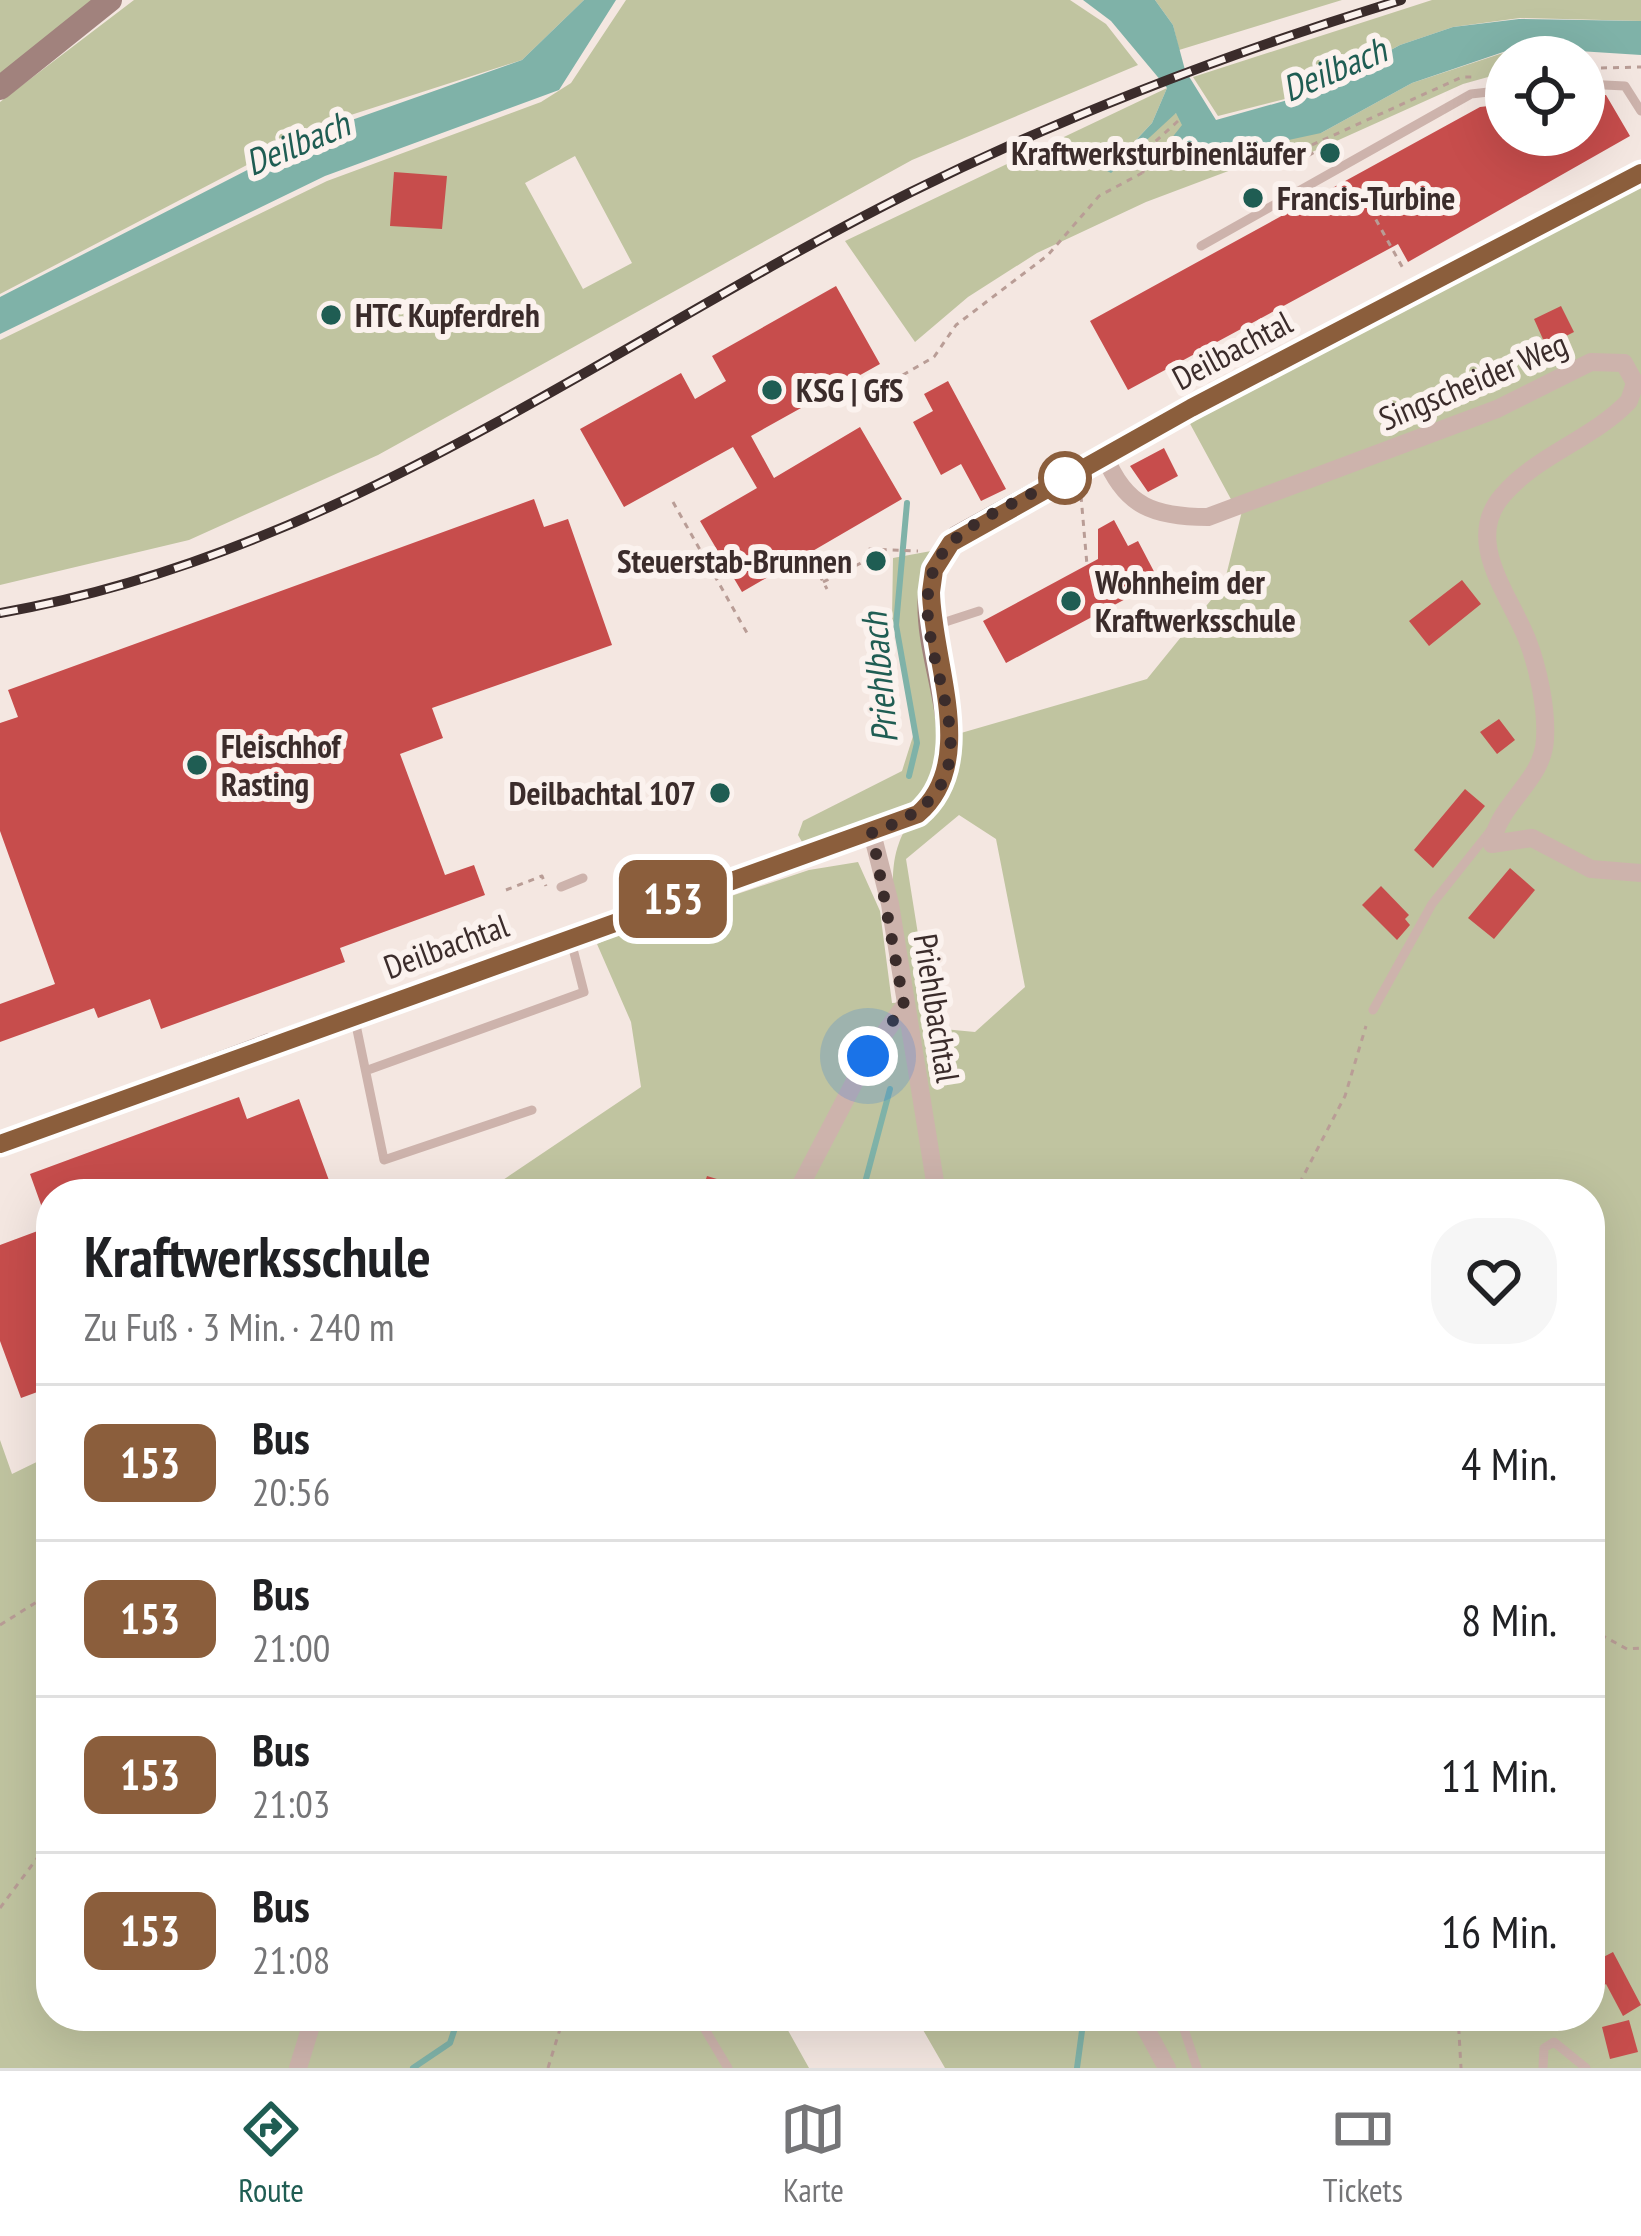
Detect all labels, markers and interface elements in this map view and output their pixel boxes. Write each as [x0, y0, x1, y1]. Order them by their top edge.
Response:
water label: Deilbach [1275, 25, 1395, 111]
map controls [1485, 36, 1605, 156]
button: locate [1485, 36, 1605, 156]
water label: Deilbach [238, 99, 358, 185]
place label: Kraftwerksturbinenläufer [1011, 131, 1306, 174]
marker: Kraftwerksturbinenläufer [1317, 140, 1343, 166]
place label: Francis-Turbine [1277, 176, 1455, 219]
marker: Francis-Turbine [1240, 185, 1266, 211]
place label: HTC Kupferdreh [355, 293, 540, 336]
street label: Deilbachtal [1164, 300, 1299, 399]
marker: HTC Kupferdreh [318, 302, 344, 328]
street label: Singscheider Weg [1372, 322, 1573, 439]
place label: KSG | GfS [796, 368, 903, 411]
marker: KSG | GfS [759, 377, 785, 403]
unlabelled marker [1040, 453, 1090, 503]
place label: Steuerstab-Brunnen [617, 539, 852, 582]
marker: Steuerstab-Brunnen [863, 548, 889, 574]
place label: Wohnheim der Kraftwerksschule [1094, 560, 1296, 641]
marker: Wohnheim der Kraftwerksschule [1058, 588, 1084, 614]
water label: Priehlbach [849, 609, 908, 745]
place label: Fleischhof Rasting [221, 724, 342, 805]
marker: Fleischhof Rasting [184, 752, 210, 778]
place label: Deilbachtal 107 [509, 771, 696, 814]
marker: Deilbachtal 107 [707, 780, 733, 806]
line badge: 153 [604, 860, 742, 938]
text: 153 [643, 871, 703, 926]
street label: Deilbachtal [378, 903, 514, 988]
street label: Priehlbachtal [905, 931, 970, 1086]
your location [838, 1026, 898, 1086]
button: heart [1431, 1218, 1557, 1344]
text: Kraftwerksschule [84, 1219, 431, 1293]
text: Zu Fuß · 3 Min. · 240 m [84, 1301, 394, 1352]
text: Bus [252, 1408, 310, 1466]
text: 4 Min. [1461, 1434, 1557, 1492]
text: 153 [120, 1435, 180, 1490]
text: 20:56 [252, 1466, 330, 1517]
text: Bus [252, 1564, 310, 1622]
text: 8 Min. [1461, 1590, 1557, 1648]
text: 153 [120, 1591, 180, 1646]
text: 21:00 [252, 1622, 330, 1673]
text: Bus [252, 1720, 310, 1778]
text: 11 Min. [1441, 1746, 1557, 1804]
text: 153 [120, 1747, 180, 1802]
text: 21:03 [252, 1778, 330, 1829]
text: Bus [252, 1876, 310, 1934]
text: 16 Min. [1441, 1902, 1557, 1960]
text: 153 [120, 1903, 180, 1958]
text: 21:08 [252, 1934, 330, 1985]
tab: Route [238, 2096, 304, 2211]
tab: Karte [780, 2096, 846, 2211]
tab: Tickets [1323, 2096, 1403, 2211]

